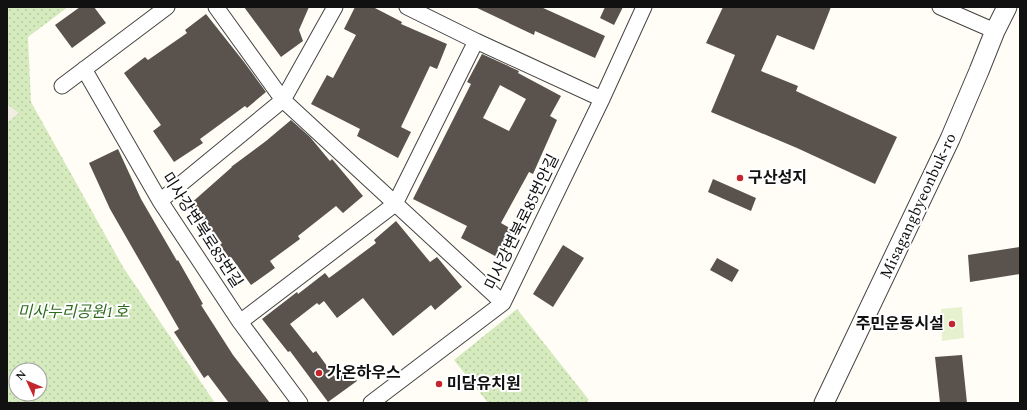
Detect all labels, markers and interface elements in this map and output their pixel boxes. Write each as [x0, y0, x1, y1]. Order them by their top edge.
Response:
street label: Misagangbyeonbuk-ro [874, 129, 962, 283]
street label: 미사강변북로85번안길 [479, 150, 565, 294]
place label: 구산성지 [748, 166, 807, 190]
street label: 미사강변북로85번길 [156, 167, 248, 293]
marker: 구산성지 [735, 173, 745, 183]
park label: 미사누리공원1호 [17, 300, 130, 324]
place label: 주민운동시설 [856, 312, 944, 336]
marker: 주민운동시설 [947, 319, 957, 329]
place label: 가온하우스 [327, 361, 401, 385]
north arrow [8, 362, 48, 402]
text: N [12, 366, 30, 385]
marker: 가온하우스 [314, 368, 324, 378]
place label: 미담유치원 [447, 372, 521, 396]
marker: 미담유치원 [434, 379, 444, 389]

